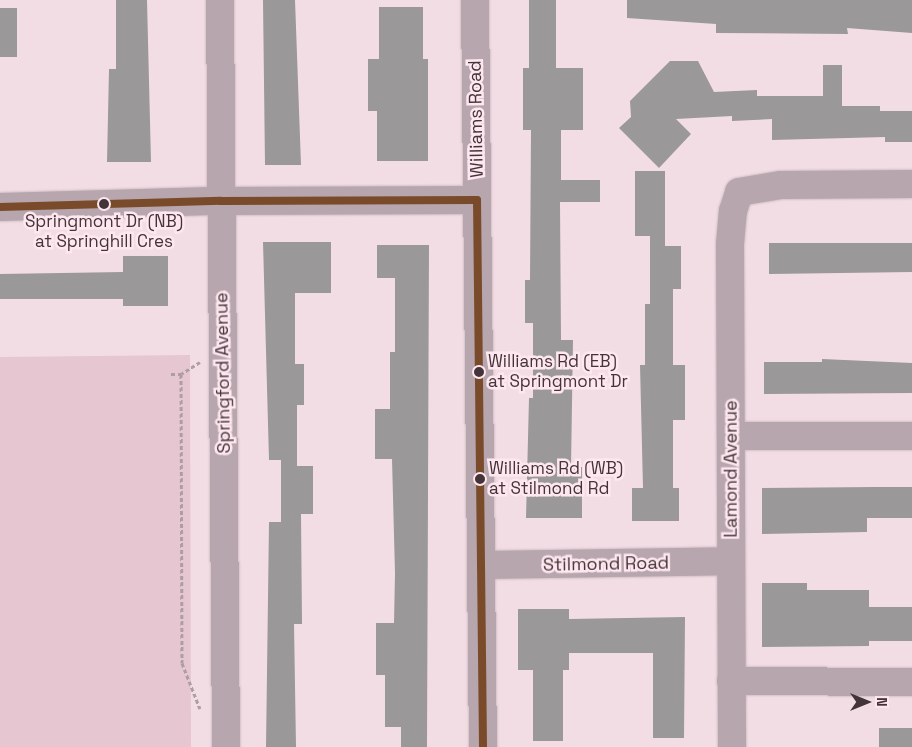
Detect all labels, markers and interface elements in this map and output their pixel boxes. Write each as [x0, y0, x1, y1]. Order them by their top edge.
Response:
street label: Williams Road [464, 60, 488, 178]
marker: Springmont Dr (NB) at Springhill Cres [99, 199, 109, 209]
place label: Springmont Dr (NB) at Springhill Cres [25, 212, 183, 252]
street label: Springford Avenue [211, 292, 235, 454]
place label: Williams Rd (EB) at Springmont Dr [488, 352, 628, 392]
marker: Williams Rd (EB) at Springmont Dr [474, 367, 484, 377]
street label: Lamond Avenue [720, 400, 742, 538]
place label: Williams Rd (WB) at Stilmond Rd [489, 459, 623, 499]
marker: Williams Rd (WB) at Stilmond Rd [475, 474, 485, 484]
street label: Stilmond Road [543, 552, 669, 576]
north arrow [842, 677, 892, 727]
text: N [873, 697, 891, 707]

